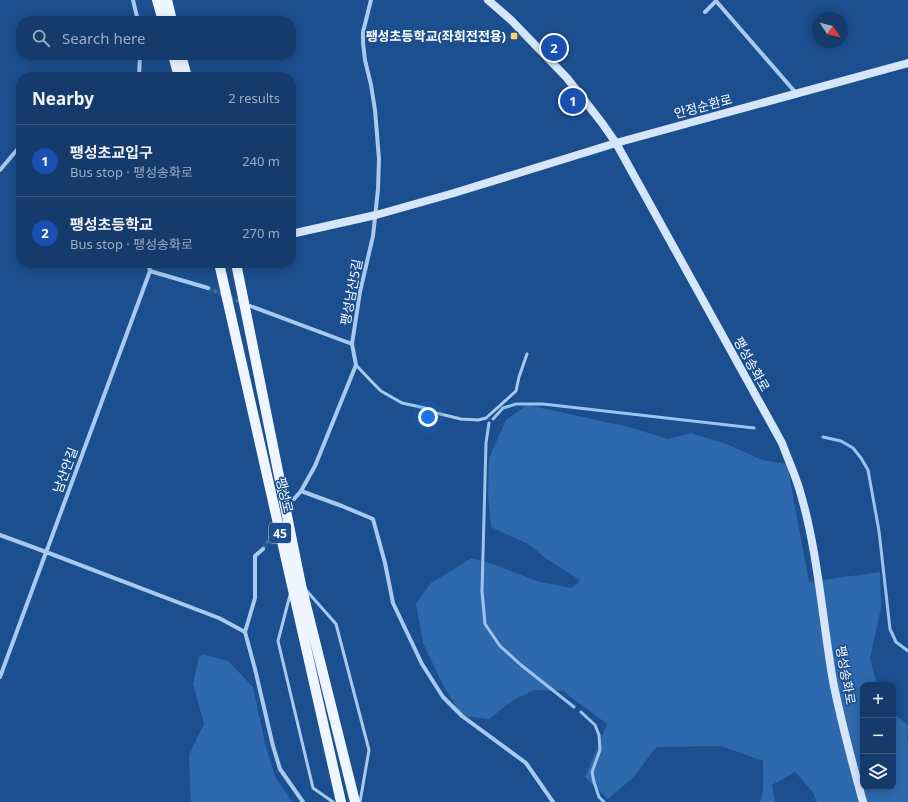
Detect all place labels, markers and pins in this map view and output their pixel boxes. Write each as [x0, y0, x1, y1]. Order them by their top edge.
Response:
place label: 팽성초등학교(좌회전전용) [366, 27, 506, 45]
marker: 팽성초등학교(좌회전전용) [509, 31, 519, 41]
pin: 2 [541, 33, 567, 63]
pin: 1 [560, 86, 586, 116]

